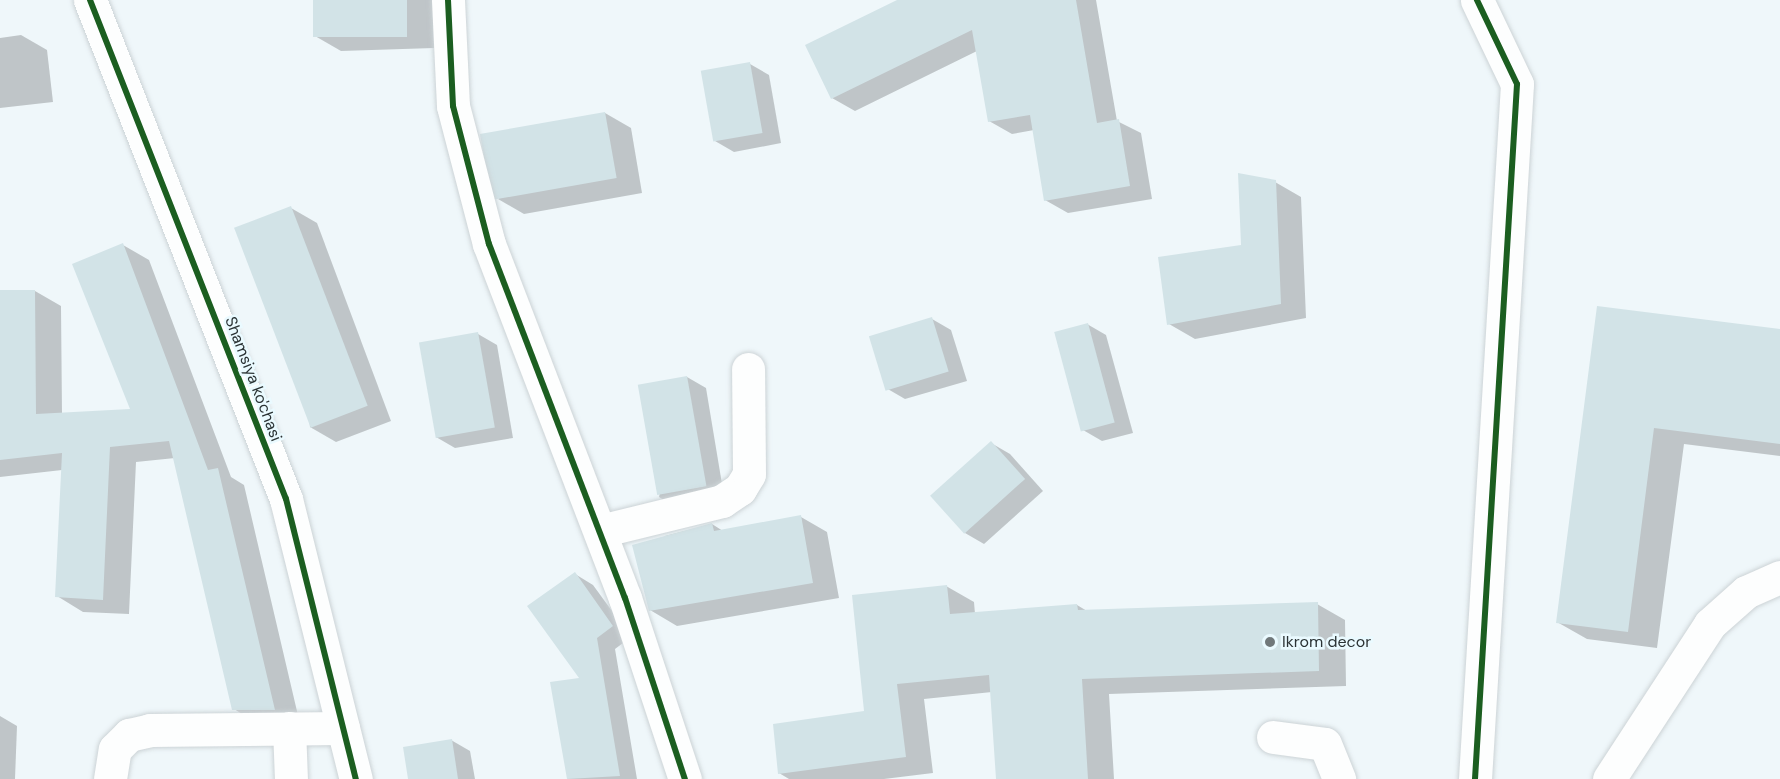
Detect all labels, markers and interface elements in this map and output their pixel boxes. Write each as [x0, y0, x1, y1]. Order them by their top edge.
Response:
street label: Shamsiya ko'chasi [220, 314, 286, 444]
place label: Ikrom decor [1282, 632, 1371, 652]
marker: Ikrom decor [1263, 635, 1277, 649]

